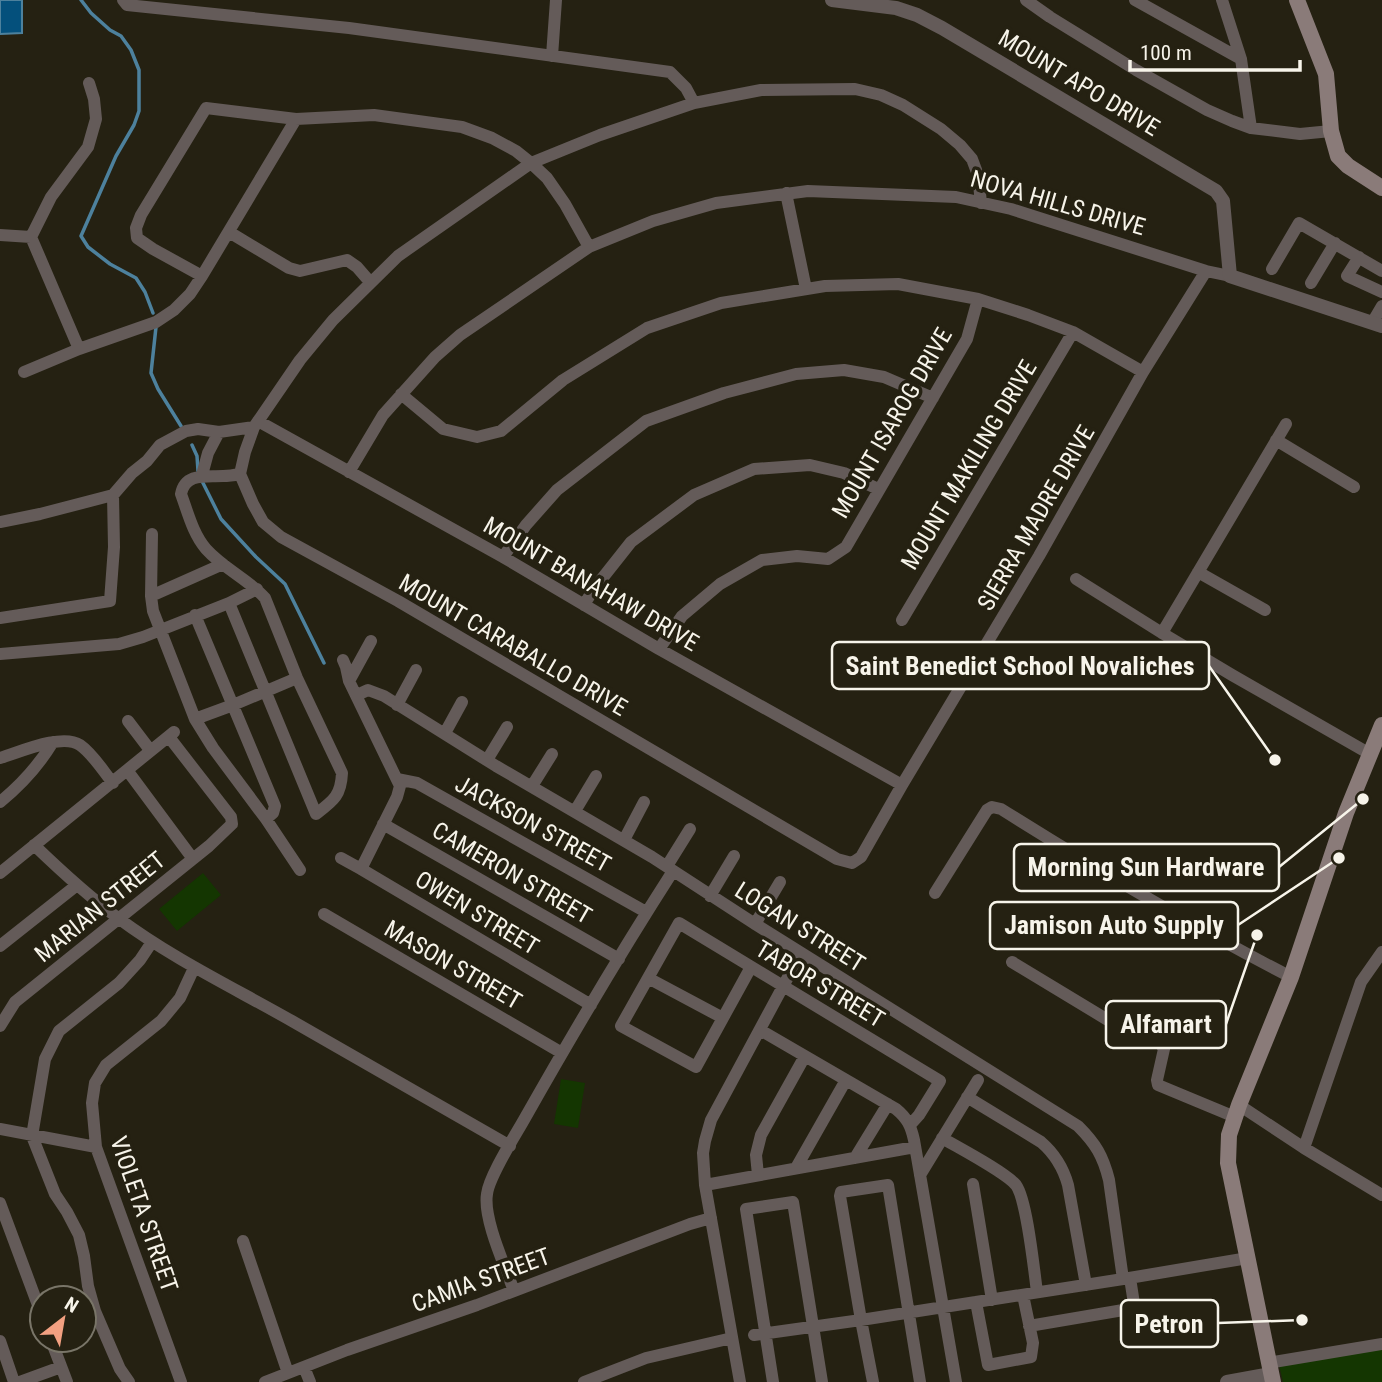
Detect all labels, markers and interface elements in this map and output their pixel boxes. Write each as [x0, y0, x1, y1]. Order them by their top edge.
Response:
street label: MOUNT APO DRIVE [993, 24, 1165, 142]
scale bar [1130, 28, 1300, 72]
text: 100 m [1140, 41, 1192, 65]
street label: NOVA HILLS DRIVE [967, 165, 1149, 241]
street label: MOUNT ISAROG DRIVE [826, 323, 958, 523]
street label: MOUNT MAKILING DRIVE [895, 355, 1043, 575]
street label: SIERRA MADRE DRIVE [972, 420, 1100, 616]
street label: MOUNT BANAHAW DRIVE [478, 511, 704, 657]
street label: MOUNT CARABALLO DRIVE [394, 568, 632, 722]
callout: Saint Benedict School Novaliches [832, 642, 1209, 689]
text: Saint Benedict School Novaliches [846, 651, 1194, 681]
street label: JACKSON STREET [450, 770, 616, 878]
street label: CAMERON STREET [427, 816, 597, 930]
callout: Morning Sun Hardware [1014, 844, 1279, 891]
street label: MARIAN STREET [29, 846, 171, 968]
text: Morning Sun Hardware [1027, 852, 1265, 882]
street label: OWEN STREET [410, 865, 544, 961]
street label: LOGAN STREET [730, 876, 870, 978]
callout: Jamison Auto Supply [990, 902, 1238, 949]
text: Jamison Auto Supply [1004, 910, 1224, 940]
street label: MASON STREET [379, 914, 527, 1016]
street label: TABOR STREET [750, 935, 890, 1033]
callout: Alfamart [1106, 1001, 1226, 1048]
text: Alfamart [1120, 1009, 1212, 1039]
street label: VIOLETA STREET [104, 1133, 184, 1295]
street label: CAMIA STREET [408, 1242, 554, 1318]
north arrow [28, 1284, 98, 1354]
text: N [61, 1292, 82, 1318]
callout: Petron [1121, 1300, 1218, 1347]
text: Petron [1135, 1309, 1203, 1339]

